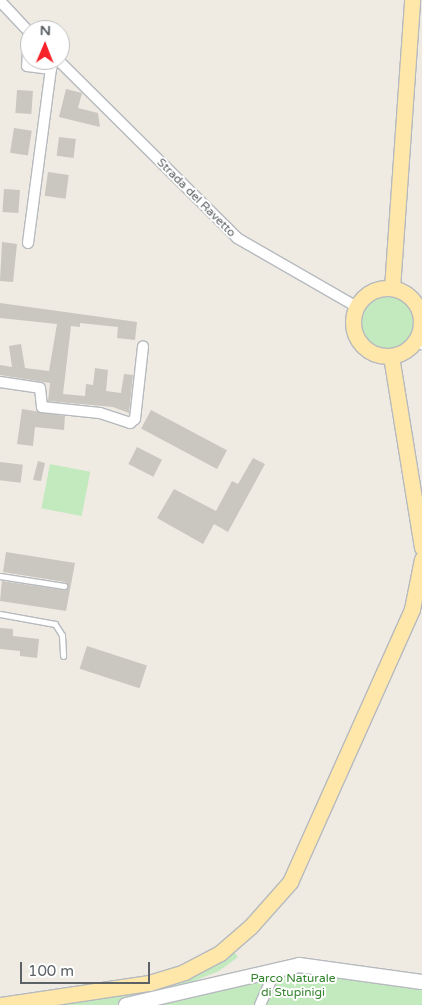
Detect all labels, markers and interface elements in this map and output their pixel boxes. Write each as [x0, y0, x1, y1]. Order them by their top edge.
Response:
north arrow [20, 20, 70, 70]
text: N [39, 22, 51, 39]
street label: Strada del Ravetto [154, 156, 238, 240]
scale bar [22, 952, 152, 984]
text: 100 m [28, 962, 74, 980]
park label: Parco Naturale di Stupinigi [251, 972, 335, 1000]

